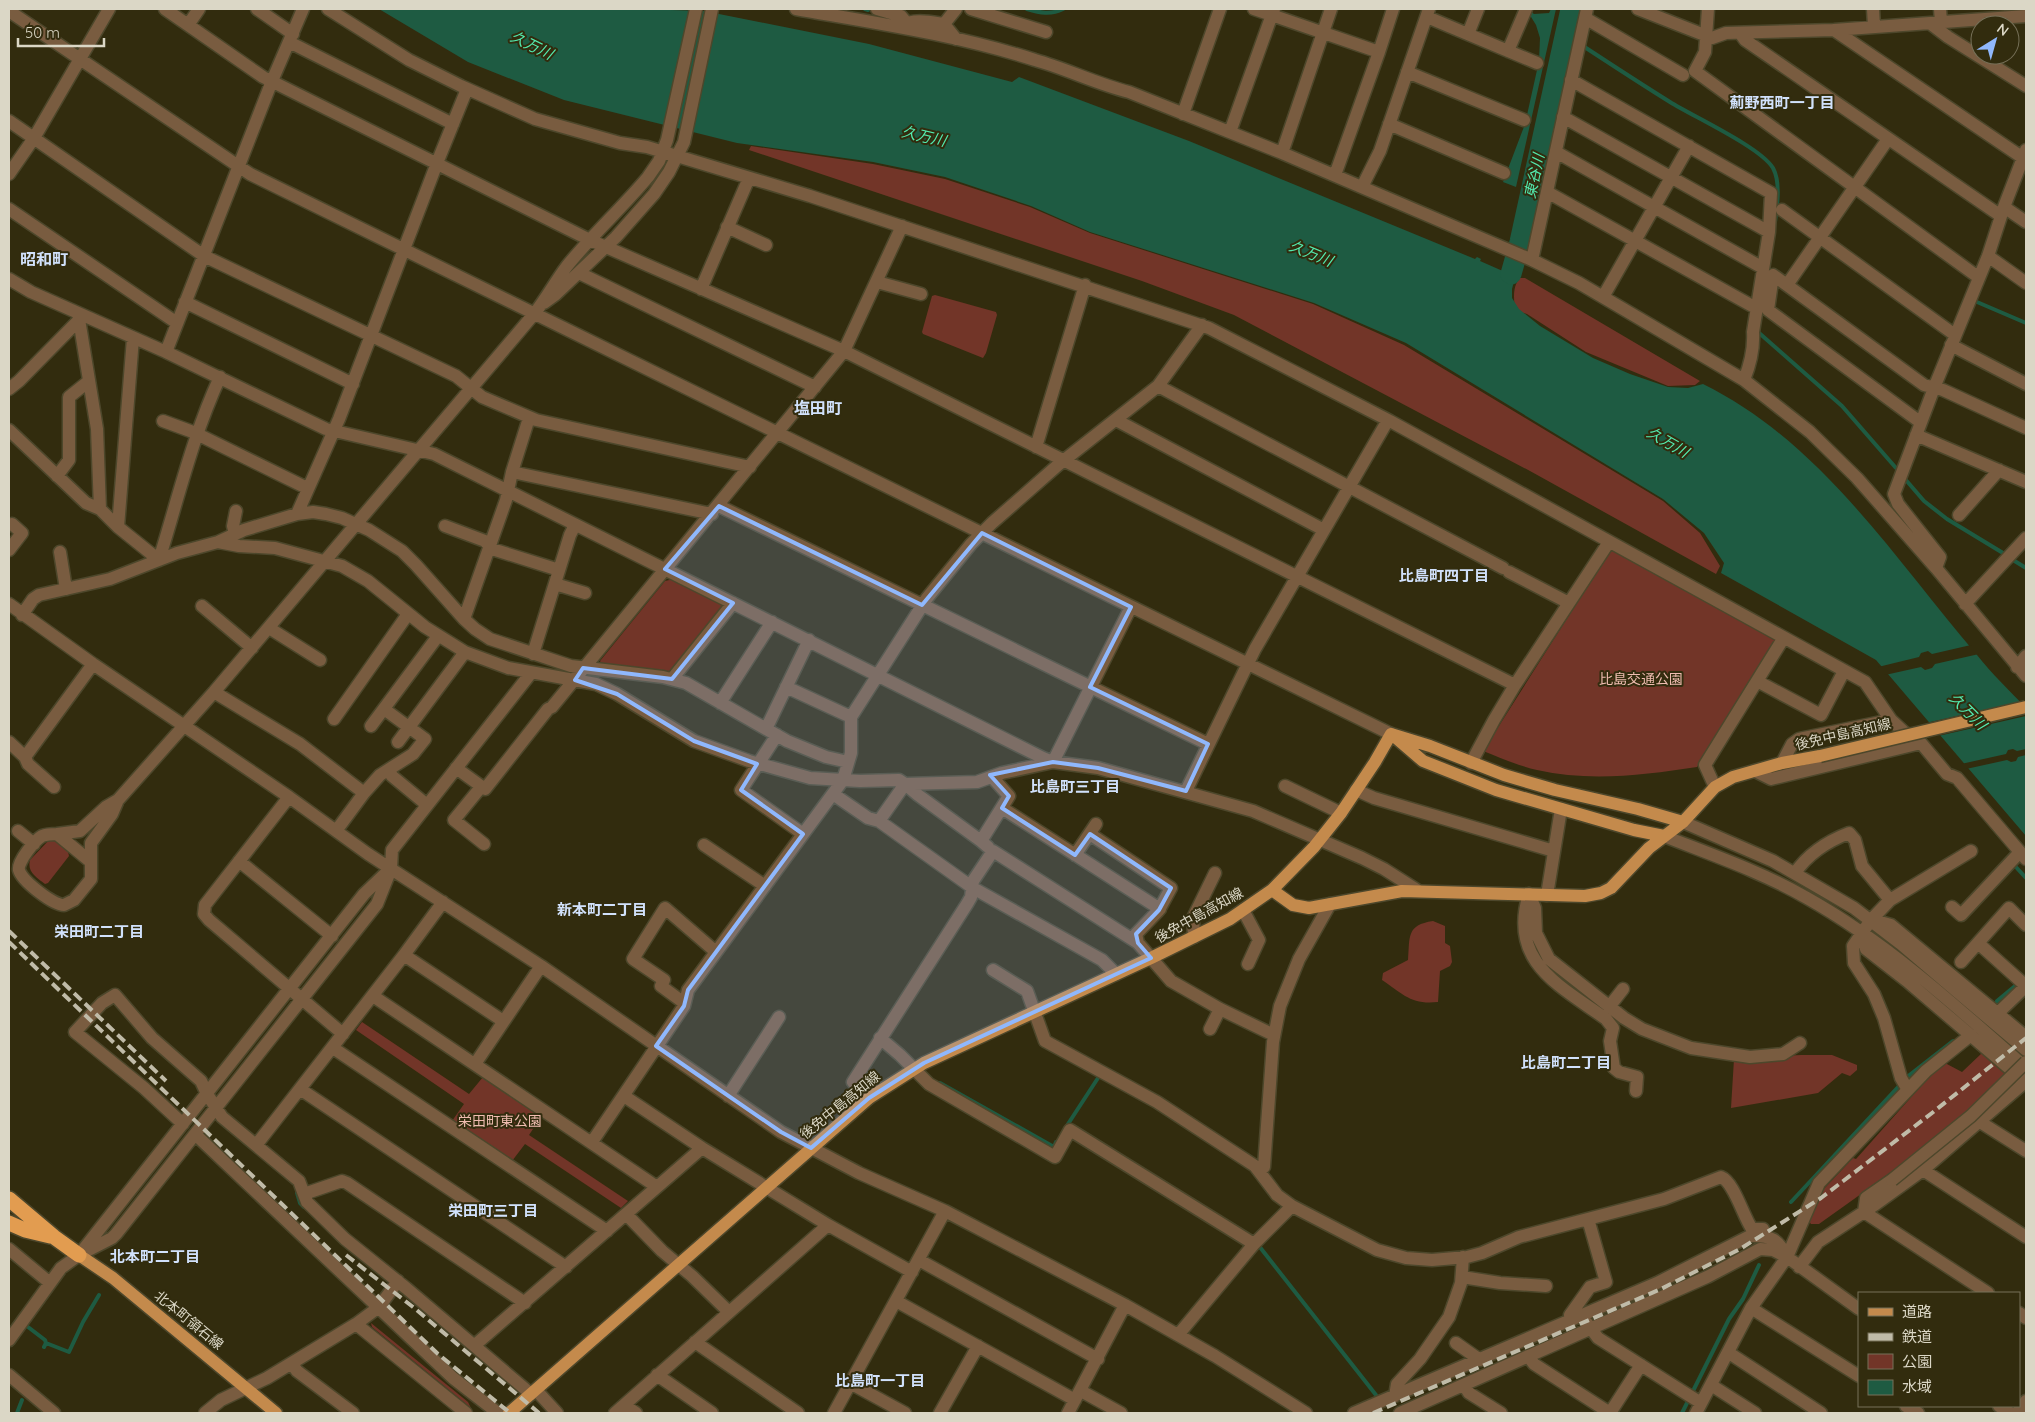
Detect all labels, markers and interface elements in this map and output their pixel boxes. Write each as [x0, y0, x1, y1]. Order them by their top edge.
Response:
scale bar [18, 15, 104, 47]
north arrow [1970, 15, 2020, 65]
text: N [1993, 19, 2012, 40]
text: 50 m [25, 23, 60, 42]
water label: 久万川 [508, 27, 558, 64]
district label: 薊野西町一丁目 [1729, 93, 1835, 112]
water label: 久万川 [900, 122, 950, 151]
water label: 東谷川 [1520, 150, 1548, 200]
water label: 久万川 [1287, 236, 1337, 271]
district label: 昭和町 [20, 249, 68, 269]
district label: 塩田町 [794, 398, 842, 418]
water label: 久万川 [1644, 423, 1694, 462]
district label: 比島町四丁目 [1399, 566, 1489, 585]
park label: 比島交通公園 [1599, 670, 1683, 688]
water label: 久万川 [1945, 688, 1992, 735]
street label: 後免中島高知線 [1793, 714, 1893, 754]
district label: 比島町三丁目 [1030, 777, 1120, 796]
street label: 後免中島高知線 [1152, 883, 1246, 947]
district label: 新本町二丁目 [557, 900, 647, 919]
district label: 栄田町二丁目 [54, 922, 144, 941]
district label: 比島町二丁目 [1521, 1053, 1611, 1072]
street label: 後免中島高知線 [796, 1067, 884, 1143]
park label: 栄田町東公園 [458, 1112, 542, 1130]
district label: 栄田町三丁目 [448, 1201, 538, 1220]
district label: 北本町二丁目 [110, 1247, 200, 1266]
street label: 北本町領石線 [151, 1287, 227, 1353]
legend [1858, 1292, 2020, 1407]
text: 道路 [1902, 1302, 1932, 1321]
text: 鉄道 [1902, 1327, 1932, 1346]
text: 公園 [1902, 1352, 1932, 1371]
district label: 比島町一丁目 [835, 1371, 925, 1390]
text: 水域 [1902, 1377, 1932, 1396]

